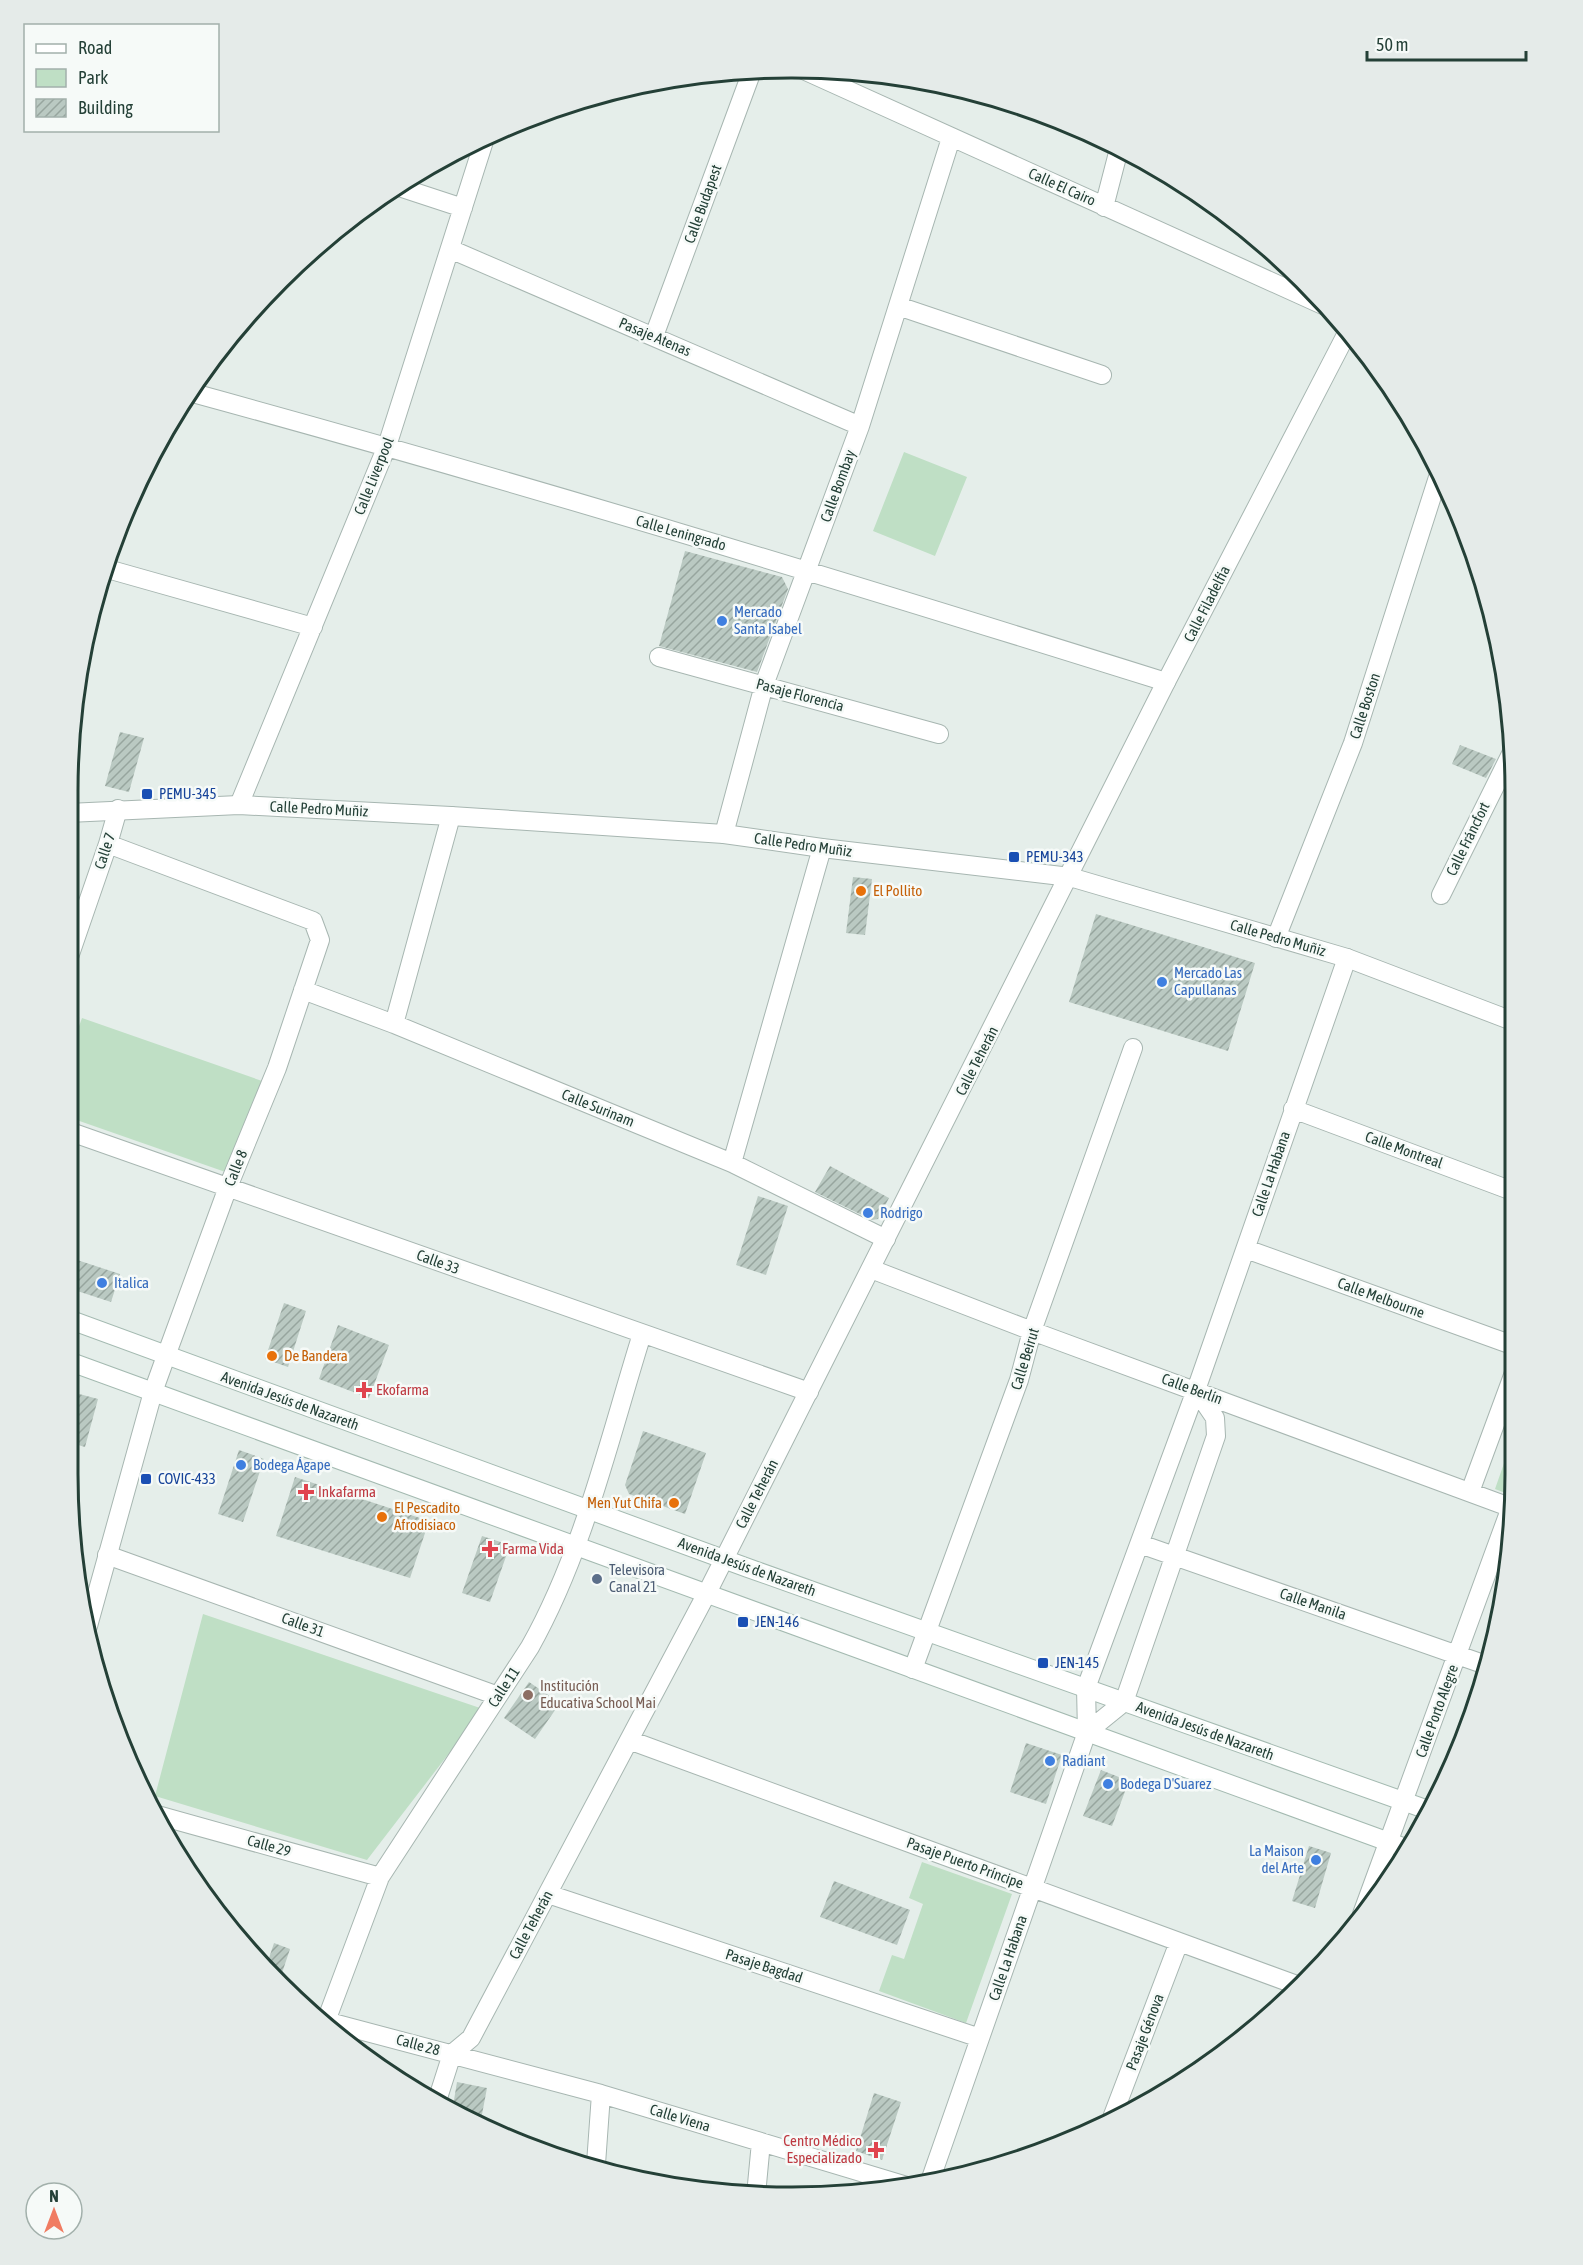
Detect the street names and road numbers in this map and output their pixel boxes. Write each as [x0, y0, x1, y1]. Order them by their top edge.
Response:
street label: Calle Budapest [680, 162, 725, 245]
street label: Calle El Cairo [1026, 164, 1098, 209]
street label: Pasaje Atenas [617, 314, 694, 359]
street label: Calle Liverpool [350, 435, 397, 517]
street label: Calle Bombay [817, 447, 858, 524]
street label: Calle Leningrado [634, 512, 728, 553]
street label: Calle Filadelfia [1180, 563, 1233, 645]
street label: Calle Boston [1346, 671, 1383, 741]
street label: Pasaje Florencia [754, 675, 846, 714]
street label: Calle Pedro Muñiz [269, 797, 369, 820]
street label: Calle Fráncfort [1442, 799, 1493, 878]
street label: Calle Pedro Muñiz [753, 829, 854, 860]
street label: Calle 7 [91, 830, 118, 871]
street label: Calle Pedro Muñiz [1229, 916, 1328, 959]
street label: Calle Teherán [952, 1023, 1001, 1098]
street label: Calle Surinam [559, 1085, 637, 1130]
street label: Calle Montreal [1363, 1128, 1445, 1171]
street label: Calle La Habana [1248, 1129, 1293, 1219]
street label: Calle 8 [221, 1147, 250, 1188]
street label: Calle 33 [414, 1246, 462, 1277]
street label: Calle Melbourne [1335, 1274, 1427, 1321]
street label: Calle Beirut [1007, 1326, 1042, 1392]
street label: Avenida Jesús de Nazareth [219, 1368, 361, 1433]
street label: Calle Berlín [1159, 1370, 1225, 1407]
street label: Calle Teherán [732, 1456, 781, 1531]
street label: Avenida Jesús de Nazareth [676, 1534, 818, 1599]
street label: Calle Manila [1278, 1584, 1349, 1623]
street label: Calle 31 [279, 1609, 327, 1640]
street label: Calle Porto Alegre [1412, 1662, 1461, 1760]
street label: Calle 11 [484, 1663, 523, 1710]
street label: Avenida Jesús de Nazareth [1134, 1698, 1276, 1763]
street label: Calle 29 [245, 1831, 293, 1860]
street label: Pasaje Puerto Príncipe [904, 1834, 1026, 1892]
street label: Calle Teherán [505, 1888, 556, 1962]
street label: Calle La Habana [985, 1913, 1030, 2003]
street label: Pasaje Bagdad [723, 1945, 805, 1986]
street label: Pasaje Génova [1122, 1991, 1167, 2072]
street label: Calle 28 [394, 2031, 442, 2058]
street label: Calle Viena [648, 2100, 712, 2135]

